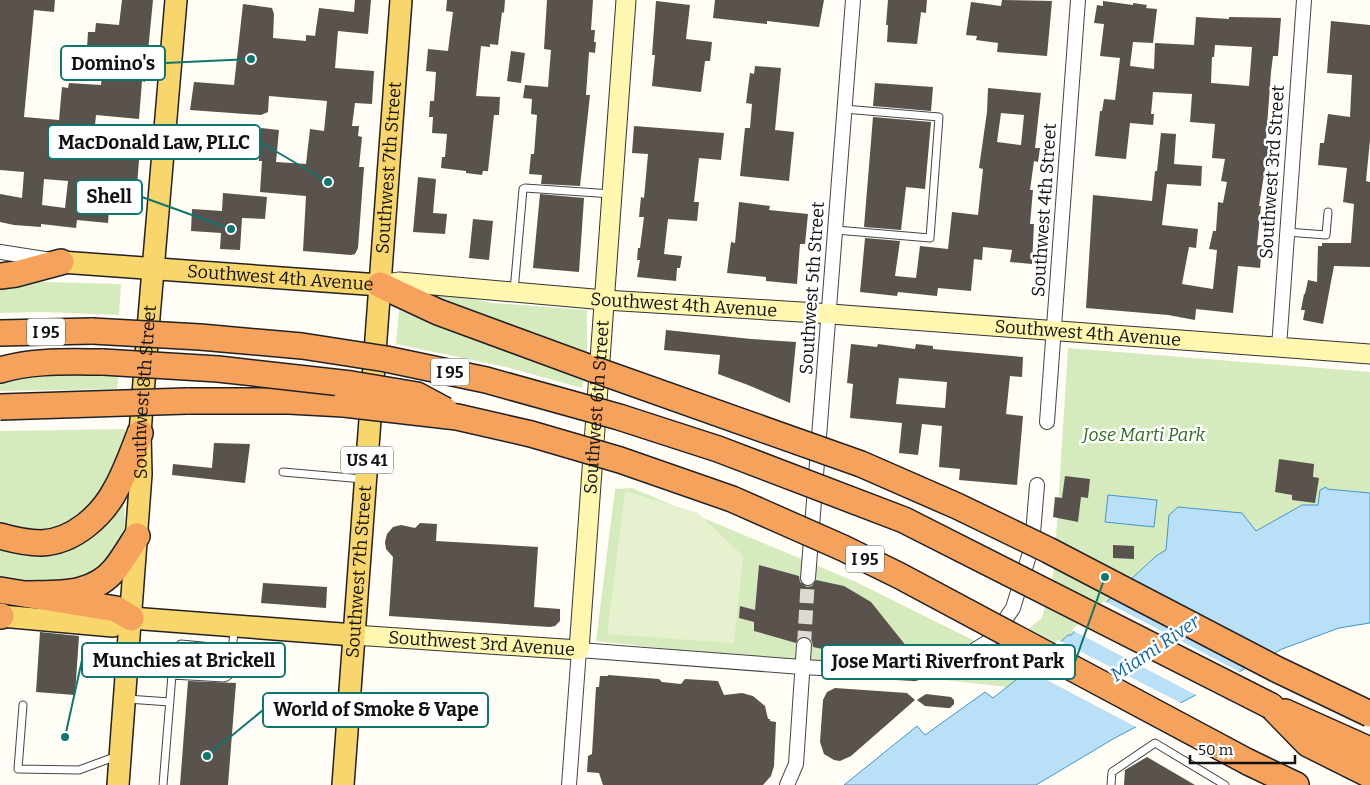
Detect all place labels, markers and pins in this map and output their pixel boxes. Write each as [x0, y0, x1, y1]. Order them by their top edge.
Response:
callout: Domino's [61, 46, 165, 80]
callout: MacDonald Law, PLLC [48, 125, 260, 159]
callout: Shell [76, 180, 142, 214]
callout: Munchies at Brickell [82, 643, 285, 677]
callout: Jose Marti Riverfront Park [822, 645, 1075, 679]
callout: World of Smoke & Vape [263, 693, 488, 727]

